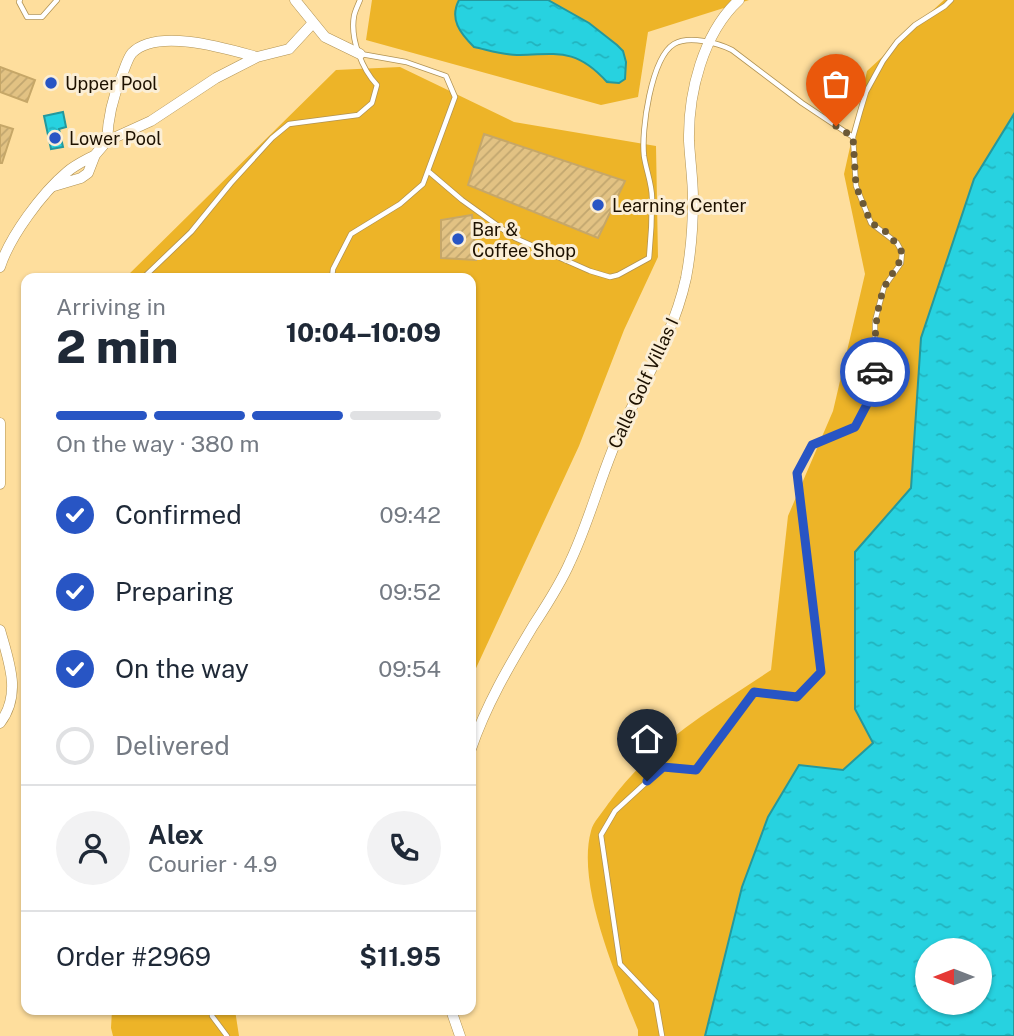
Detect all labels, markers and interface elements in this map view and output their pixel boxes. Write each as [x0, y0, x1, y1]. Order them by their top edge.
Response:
pin [806, 54, 866, 126]
icon: bag [817, 65, 855, 103]
place label: Upper Pool [65, 73, 158, 94]
marker: Upper Pool [43, 75, 59, 91]
place label: Lower Pool [69, 128, 162, 149]
marker: Lower Pool [47, 130, 63, 146]
place label: Learning Center [612, 195, 747, 216]
marker: Learning Center [590, 197, 606, 213]
place label: Bar & Coffee Shop [472, 219, 576, 261]
marker: Bar & Coffee Shop [450, 231, 466, 247]
text: Arriving in [56, 293, 166, 320]
street label: Calle Golf Villas I [603, 314, 683, 452]
text: 10:04–10:09 [286, 317, 441, 348]
text: 2 min [56, 319, 178, 373]
courier [840, 337, 910, 407]
icon: car [856, 353, 894, 391]
text: On the way · 380 m [56, 430, 259, 457]
icon: check [56, 496, 94, 534]
text: Confirmed [115, 499, 242, 530]
text: 09:42 [380, 501, 441, 528]
icon: check [56, 573, 94, 611]
text: Preparing [115, 576, 234, 607]
text: 09:52 [379, 578, 441, 605]
icon: check [56, 650, 94, 688]
text: On the way [115, 653, 249, 684]
text: 09:54 [378, 655, 441, 682]
pin [617, 709, 677, 781]
icon: home [628, 720, 666, 758]
text: Delivered [115, 730, 230, 761]
button: person [56, 811, 130, 885]
button: phone [367, 811, 441, 885]
text: Alex [148, 819, 204, 850]
text: Courier · 4.9 [148, 850, 277, 877]
north arrow [915, 938, 992, 1015]
map controls [915, 938, 992, 1015]
text: Order #2969 [56, 941, 211, 972]
text: $11.95 [359, 941, 441, 972]

